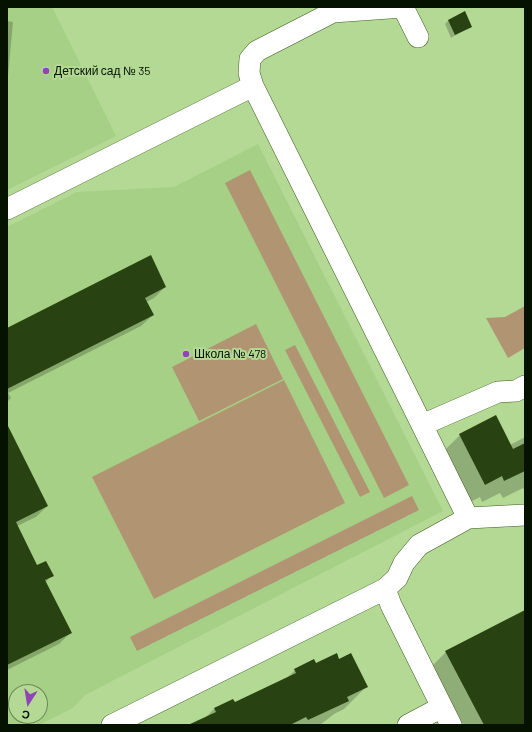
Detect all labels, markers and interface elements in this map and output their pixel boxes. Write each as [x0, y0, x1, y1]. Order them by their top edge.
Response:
place label: Детский сад № 35 [54, 64, 151, 78]
marker: Детский сад № 35 [41, 66, 51, 76]
place label: Школа № 478 [194, 347, 266, 361]
marker: Школа № 478 [181, 349, 191, 359]
north arrow [8, 684, 48, 724]
text: С [20, 708, 31, 722]

